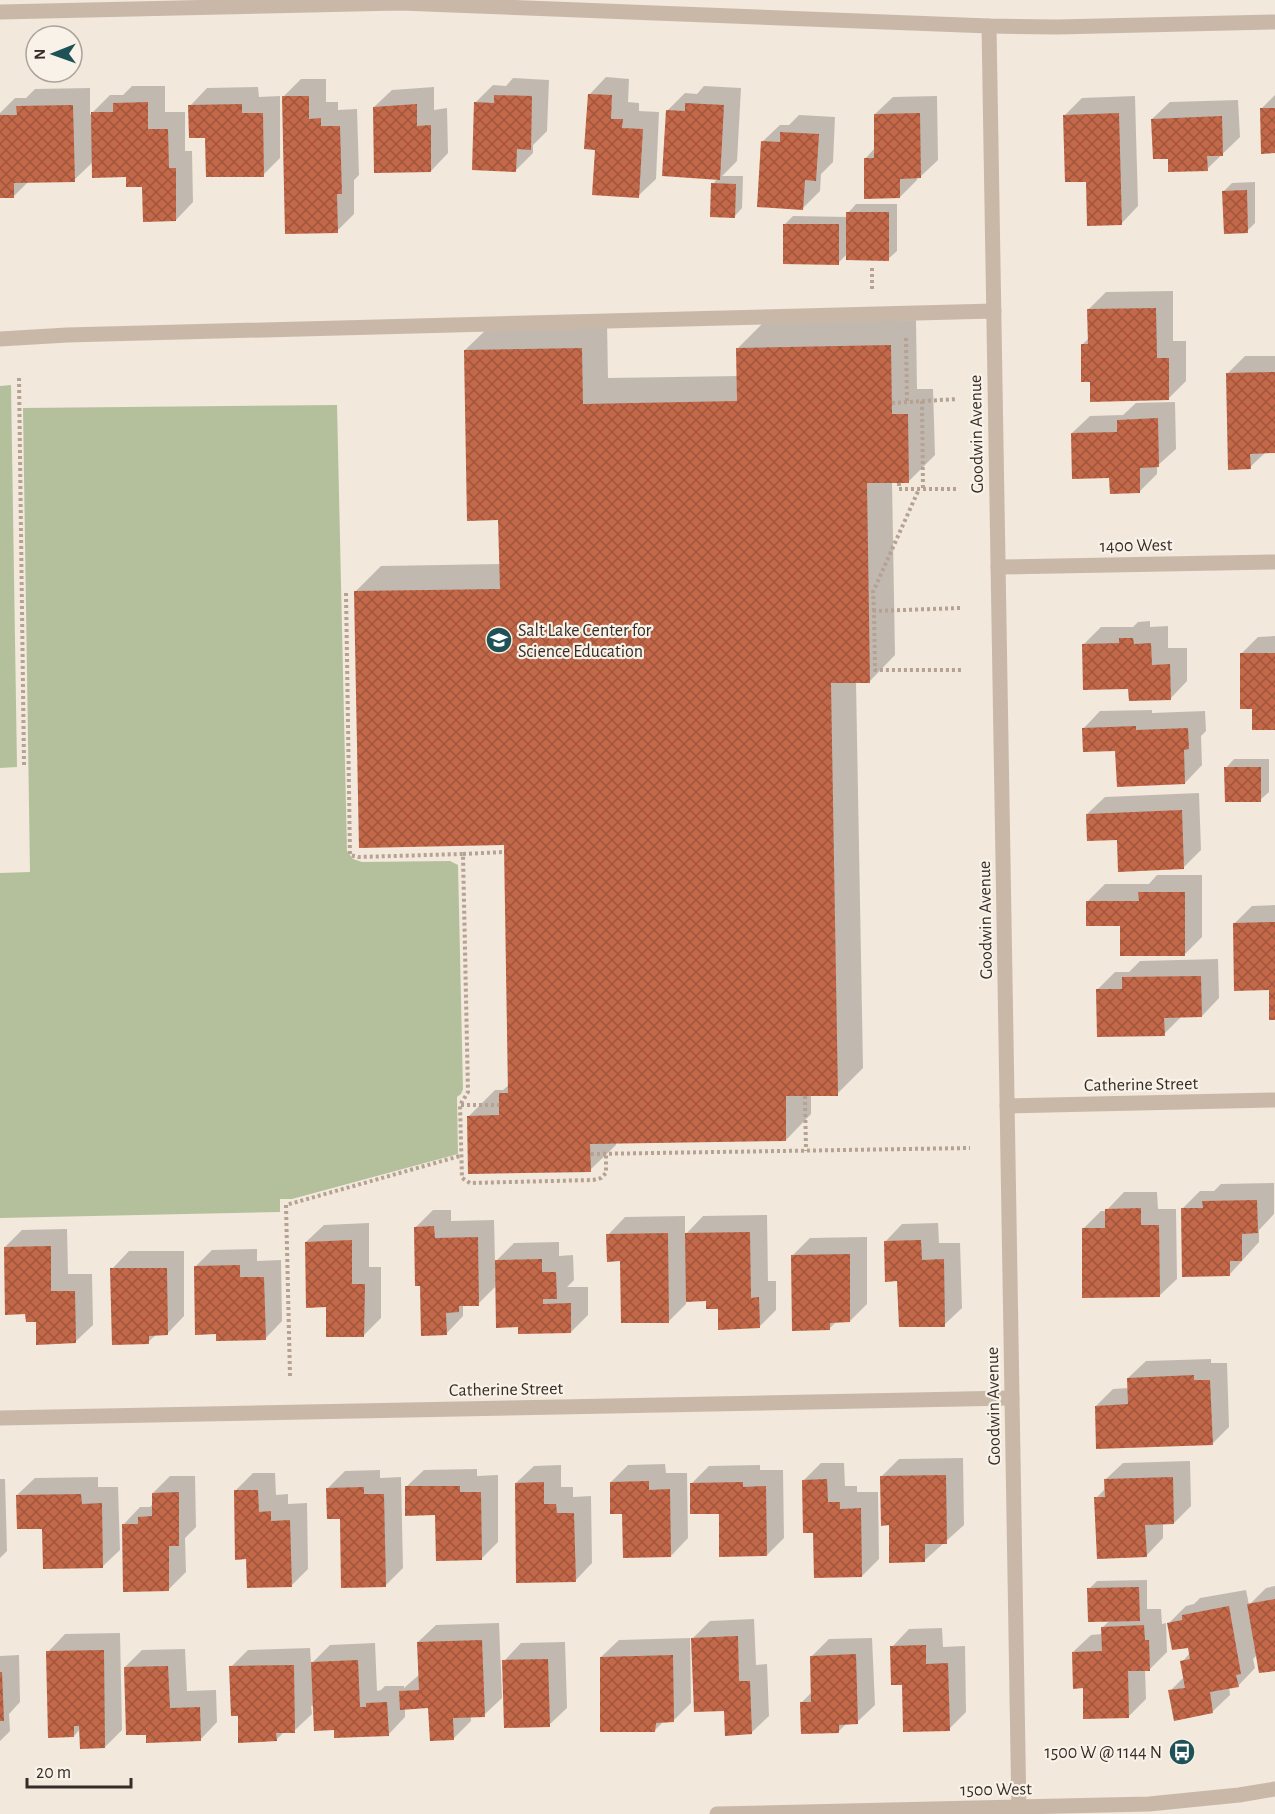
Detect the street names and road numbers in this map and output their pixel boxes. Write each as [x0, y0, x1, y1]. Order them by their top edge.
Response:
street label: Goodwin Avenue [967, 375, 987, 493]
street label: 1400 West [1099, 536, 1173, 556]
street label: Goodwin Avenue [976, 861, 996, 979]
street label: Catherine Street [1084, 1075, 1199, 1095]
street label: Goodwin Avenue [984, 1347, 1004, 1465]
street label: Catherine Street [449, 1380, 564, 1400]
street label: 1500 West [960, 1780, 1032, 1800]

